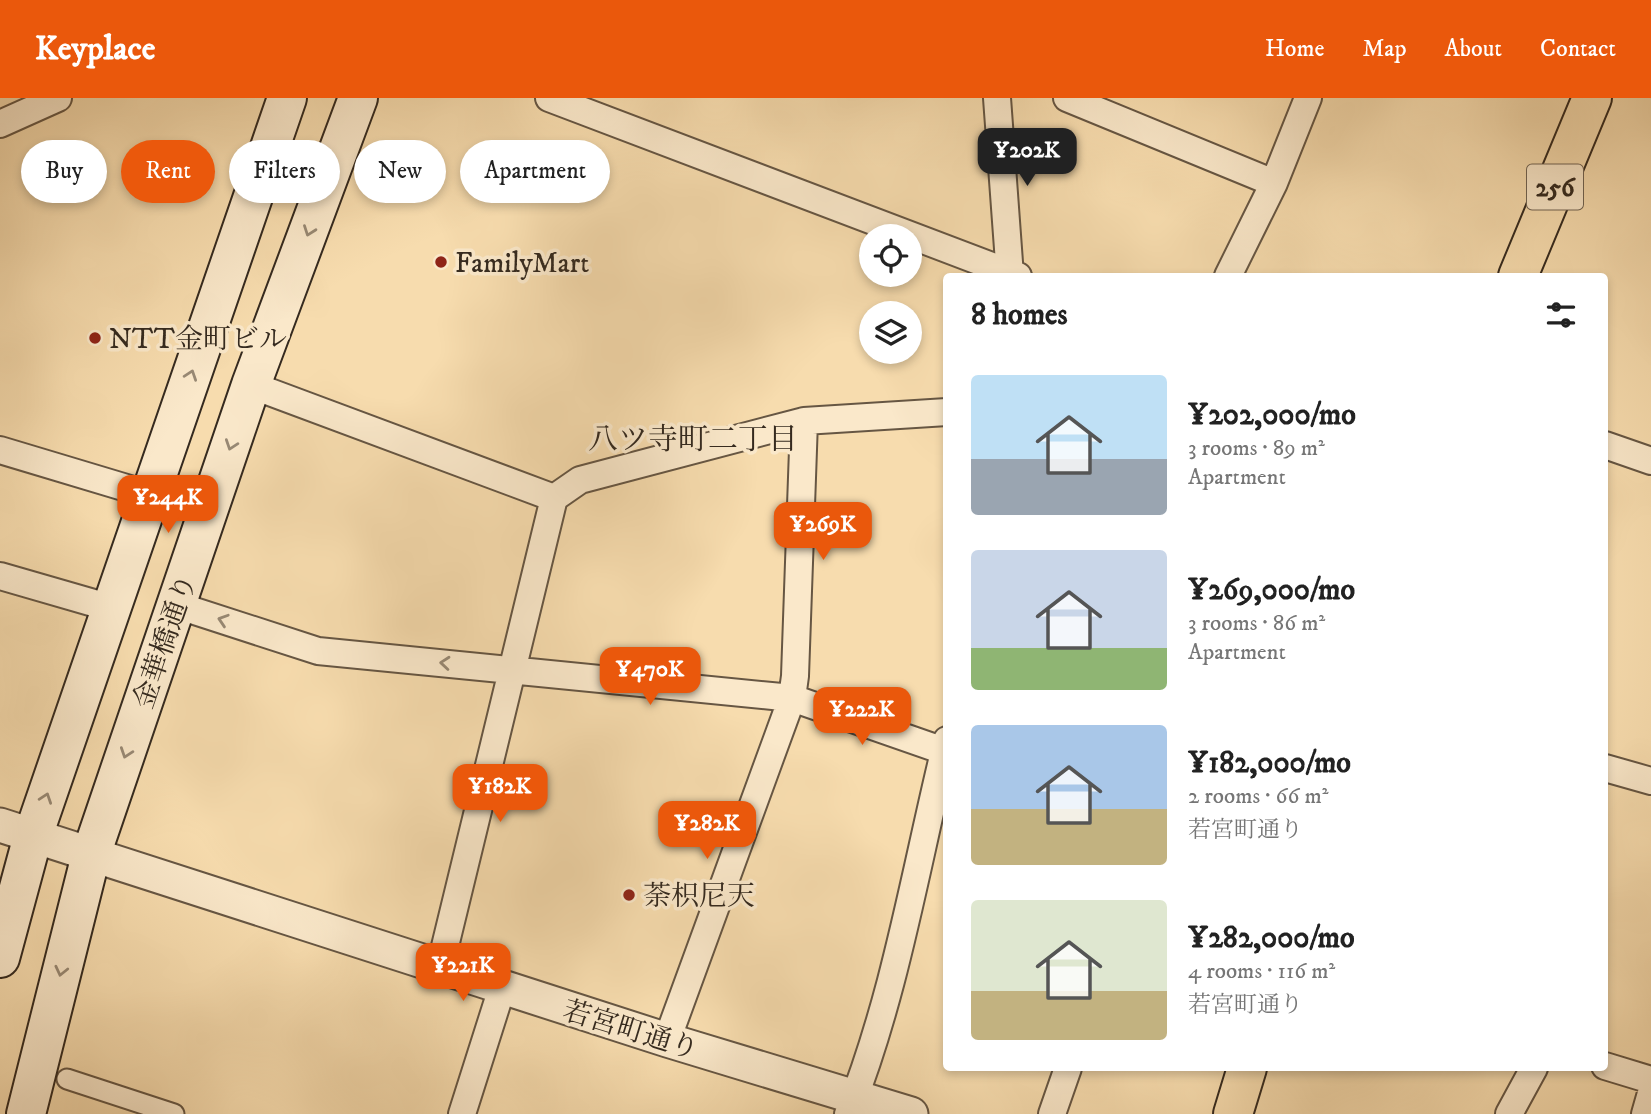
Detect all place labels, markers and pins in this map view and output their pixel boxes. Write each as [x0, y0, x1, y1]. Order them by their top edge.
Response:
pin: ¥202K [978, 129, 1076, 188]
place label: FamilyMart [455, 246, 589, 281]
marker: FamilyMart [433, 254, 449, 270]
place label: NTT金町ビル [109, 322, 287, 357]
marker: NTT金町ビル [87, 330, 103, 346]
pin: ¥244K [119, 476, 217, 535]
pin: ¥269K [774, 503, 872, 562]
pin: ¥470K [601, 648, 699, 707]
pin: ¥222K [813, 688, 911, 747]
pin: ¥182K [451, 764, 549, 824]
pin: ¥282K [658, 802, 756, 861]
place label: 荼枳尼天 [643, 879, 755, 914]
marker: 荼枳尼天 [621, 887, 637, 903]
pin: ¥221K [414, 944, 512, 1003]

